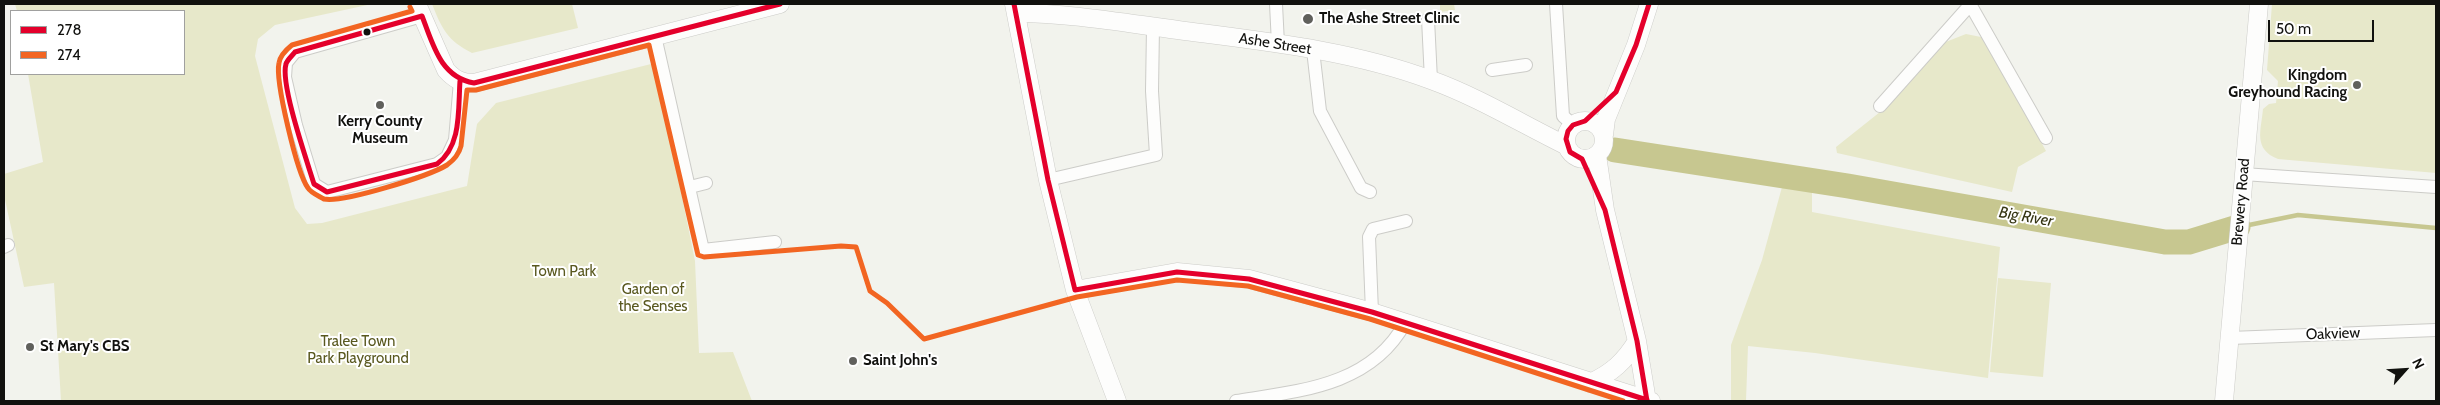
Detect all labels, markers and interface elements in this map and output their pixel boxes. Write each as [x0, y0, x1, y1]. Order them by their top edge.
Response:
legend [10, 10, 185, 75]
place label: The Ashe Street Clinic [1319, 10, 1460, 28]
scale bar [2270, 10, 2376, 42]
marker: The Ashe Street Clinic [1301, 12, 1315, 26]
text: 50 m [2276, 20, 2311, 38]
text: 278 [57, 21, 82, 39]
unlabelled marker [362, 27, 372, 37]
street label: Ashe Street [1237, 29, 1313, 59]
text: 274 [57, 46, 81, 64]
place label: Kingdom Greyhound Racing [2228, 67, 2347, 102]
marker: Kingdom Greyhound Racing [2351, 79, 2363, 91]
marker: Kerry County Museum [374, 99, 386, 111]
place label: Kerry County Museum [337, 113, 423, 148]
street label: Brewery Road [2228, 157, 2254, 247]
water label: Big River [1997, 203, 2055, 231]
park label: Town Park [532, 263, 596, 281]
park label: Garden of the Senses [618, 281, 688, 316]
street label: Oakview [2305, 324, 2361, 344]
park label: Tralee Town Park Playground [307, 333, 409, 368]
place label: St Mary's CBS [40, 338, 129, 356]
marker: St Mary's CBS [24, 341, 36, 353]
north arrow [2380, 345, 2430, 395]
place label: Saint John's [863, 352, 937, 370]
marker: Saint John's [847, 355, 859, 367]
text: N [2408, 355, 2429, 372]

